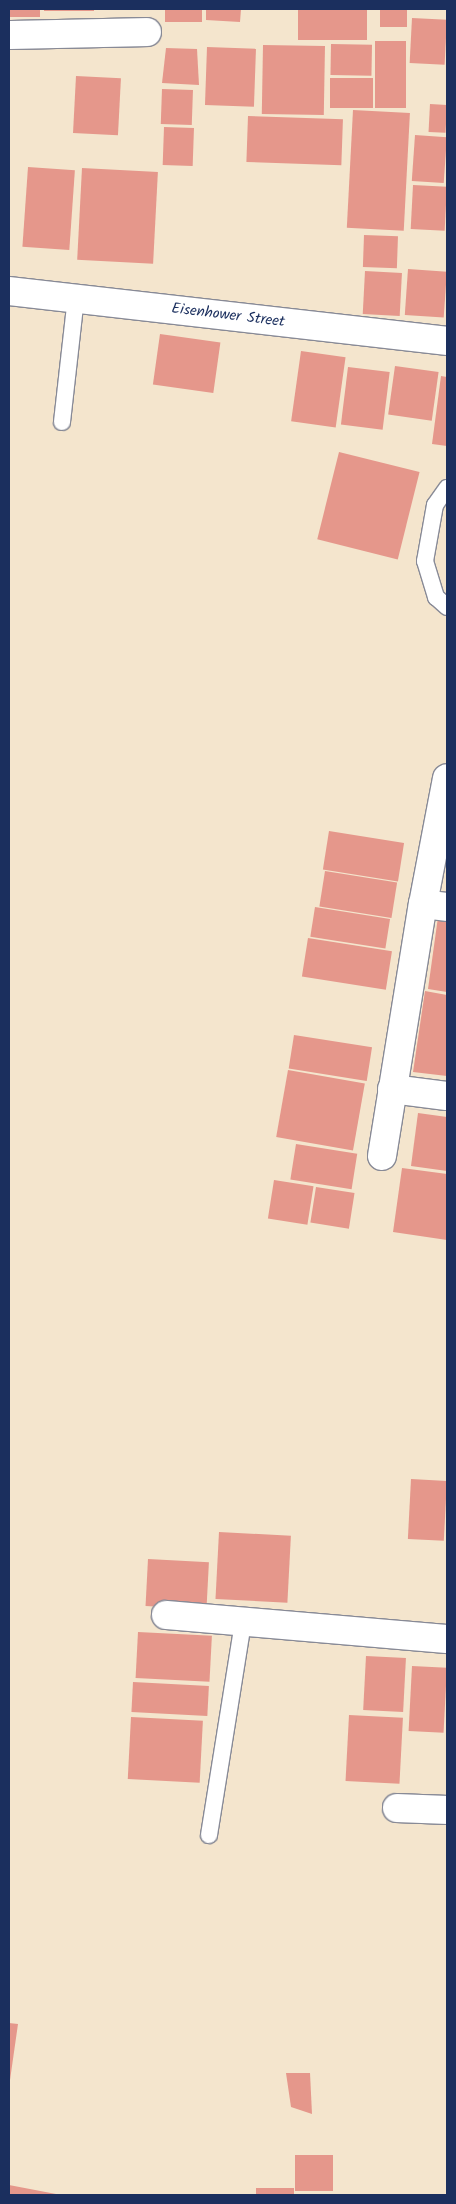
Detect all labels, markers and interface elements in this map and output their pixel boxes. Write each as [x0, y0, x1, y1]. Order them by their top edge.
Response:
street label: Eisenhower Street [170, 300, 286, 332]

